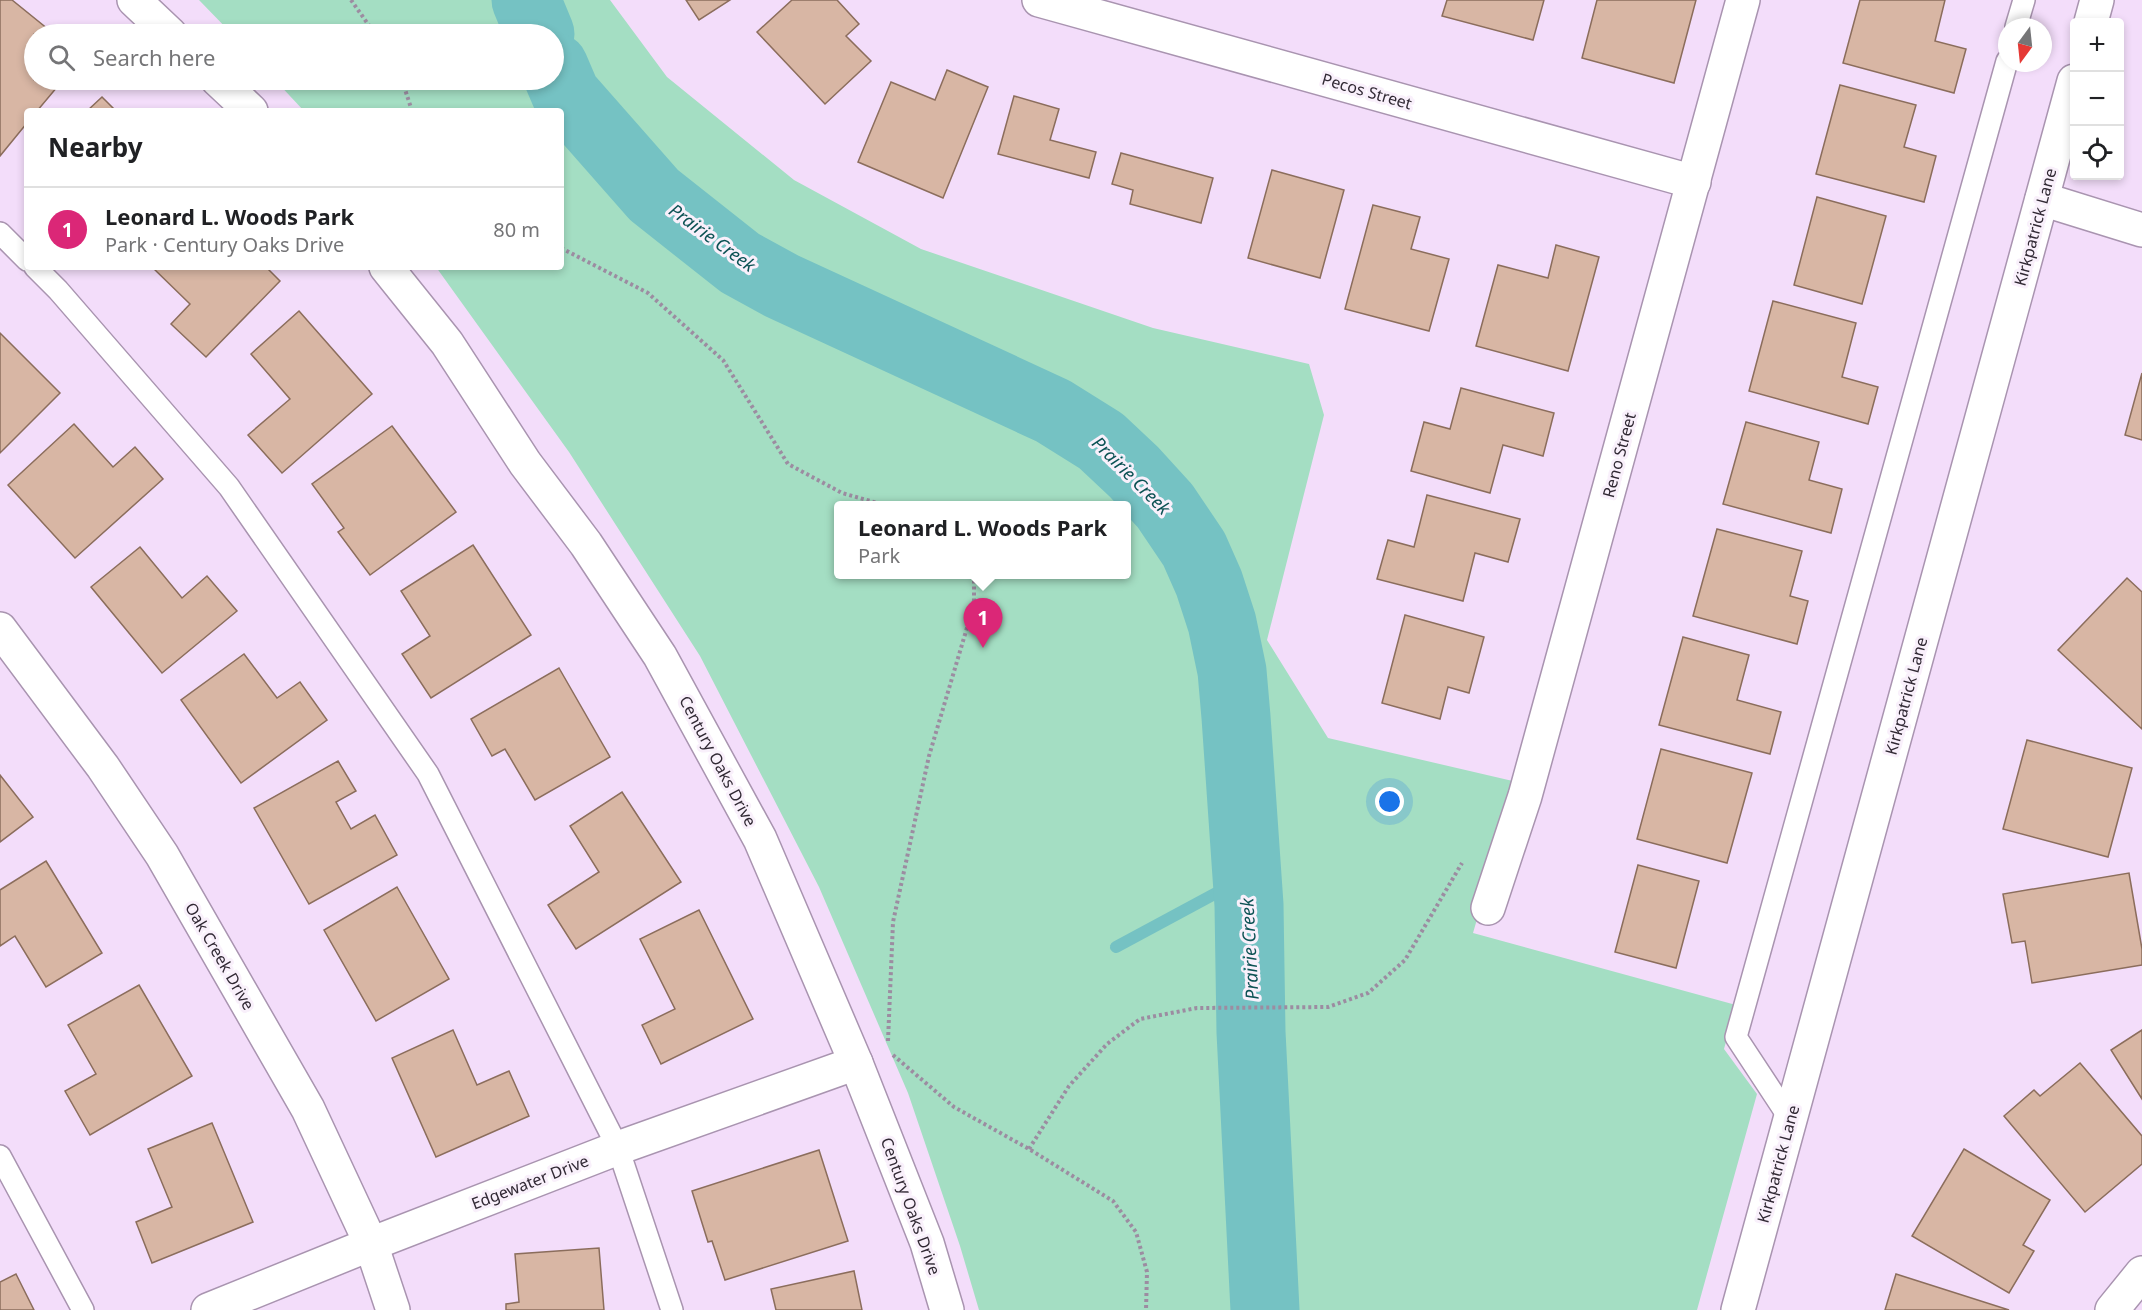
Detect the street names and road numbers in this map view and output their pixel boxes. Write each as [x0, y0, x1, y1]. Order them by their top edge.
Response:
street label: Pecos Street [1319, 68, 1415, 114]
street label: Kirkpatrick Lane [2009, 166, 2061, 288]
street label: Reno Street [1597, 410, 1641, 500]
street label: Kirkpatrick Lane [1880, 635, 1932, 757]
street label: Century Oaks Drive [674, 692, 762, 830]
street label: Oak Creek Drive [180, 898, 260, 1014]
street label: Kirkpatrick Lane [1752, 1103, 1804, 1225]
street label: Century Oaks Drive [876, 1134, 946, 1278]
street label: Edgewater Drive [468, 1150, 592, 1214]

